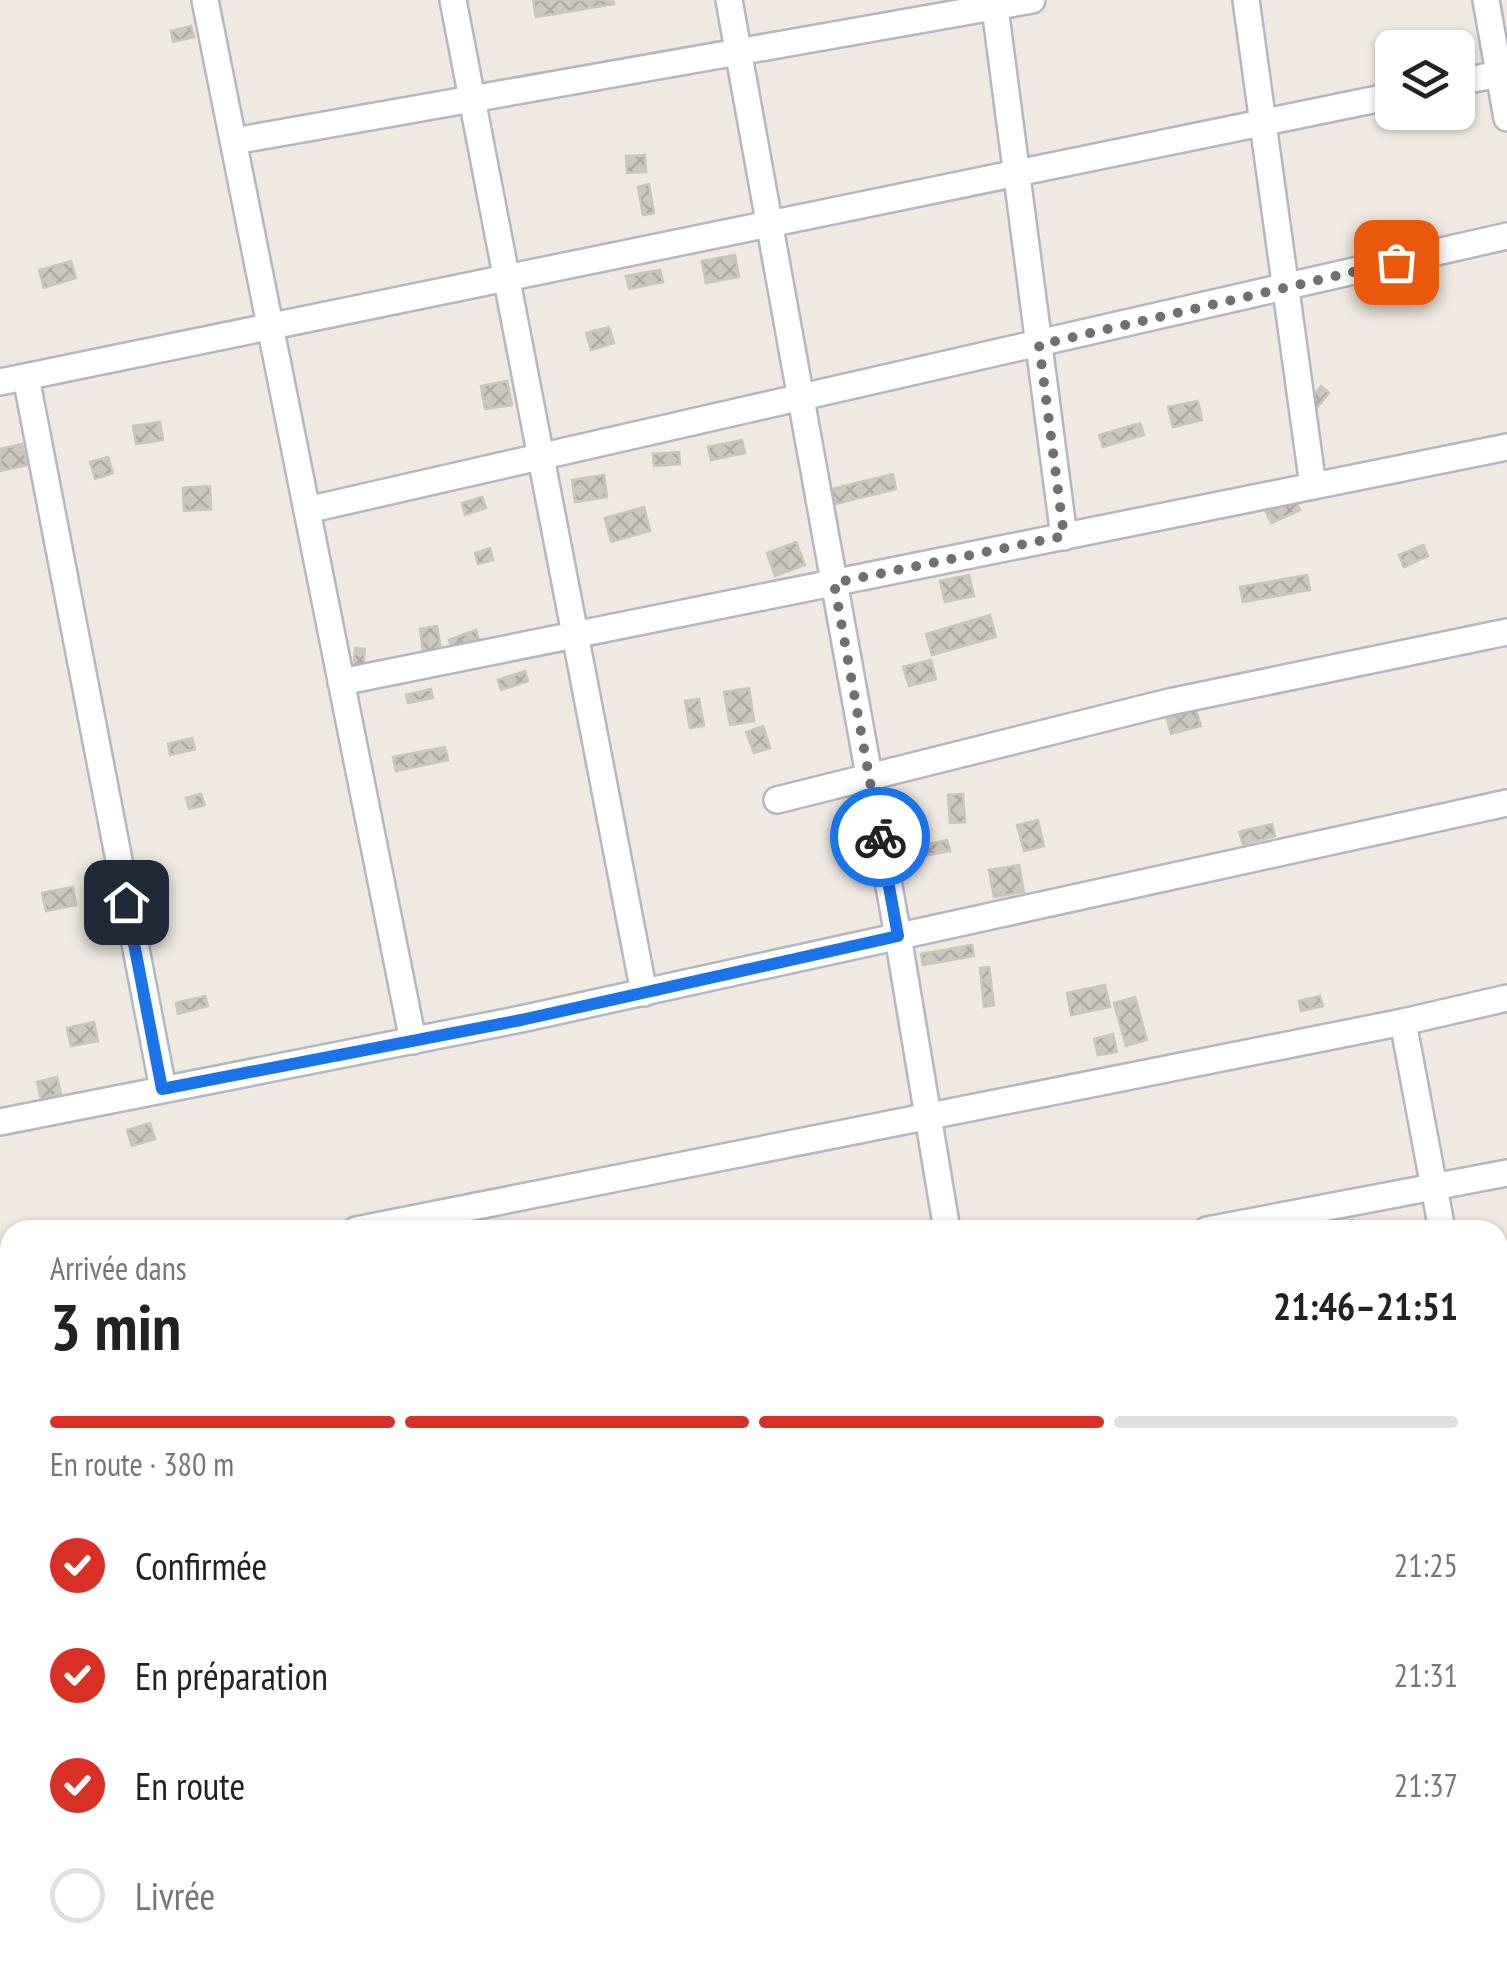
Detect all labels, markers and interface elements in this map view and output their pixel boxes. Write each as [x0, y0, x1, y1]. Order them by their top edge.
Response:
map controls [1375, 30, 1475, 130]
button: layers [1375, 30, 1475, 130]
pin [1354, 220, 1439, 305]
icon: bag [1369, 235, 1424, 290]
courier [830, 787, 930, 887]
icon: bike [853, 810, 908, 865]
pin [84, 860, 169, 945]
icon: home [99, 875, 154, 930]
text: Arrivée dans [50, 1247, 187, 1289]
text: 21:46–21:51 [1273, 1281, 1458, 1330]
text: 3 min [50, 1284, 181, 1368]
text: En route · 380 m [50, 1443, 234, 1485]
icon: check [50, 1538, 105, 1593]
text: Confirmée [135, 1541, 267, 1590]
text: 21:25 [1394, 1544, 1458, 1586]
icon: check [50, 1648, 105, 1703]
text: En préparation [135, 1651, 328, 1700]
text: 21:31 [1394, 1654, 1458, 1696]
icon: check [50, 1758, 105, 1813]
text: En route [135, 1761, 245, 1810]
text: 21:37 [1394, 1764, 1458, 1806]
text: Livrée [135, 1871, 215, 1920]

